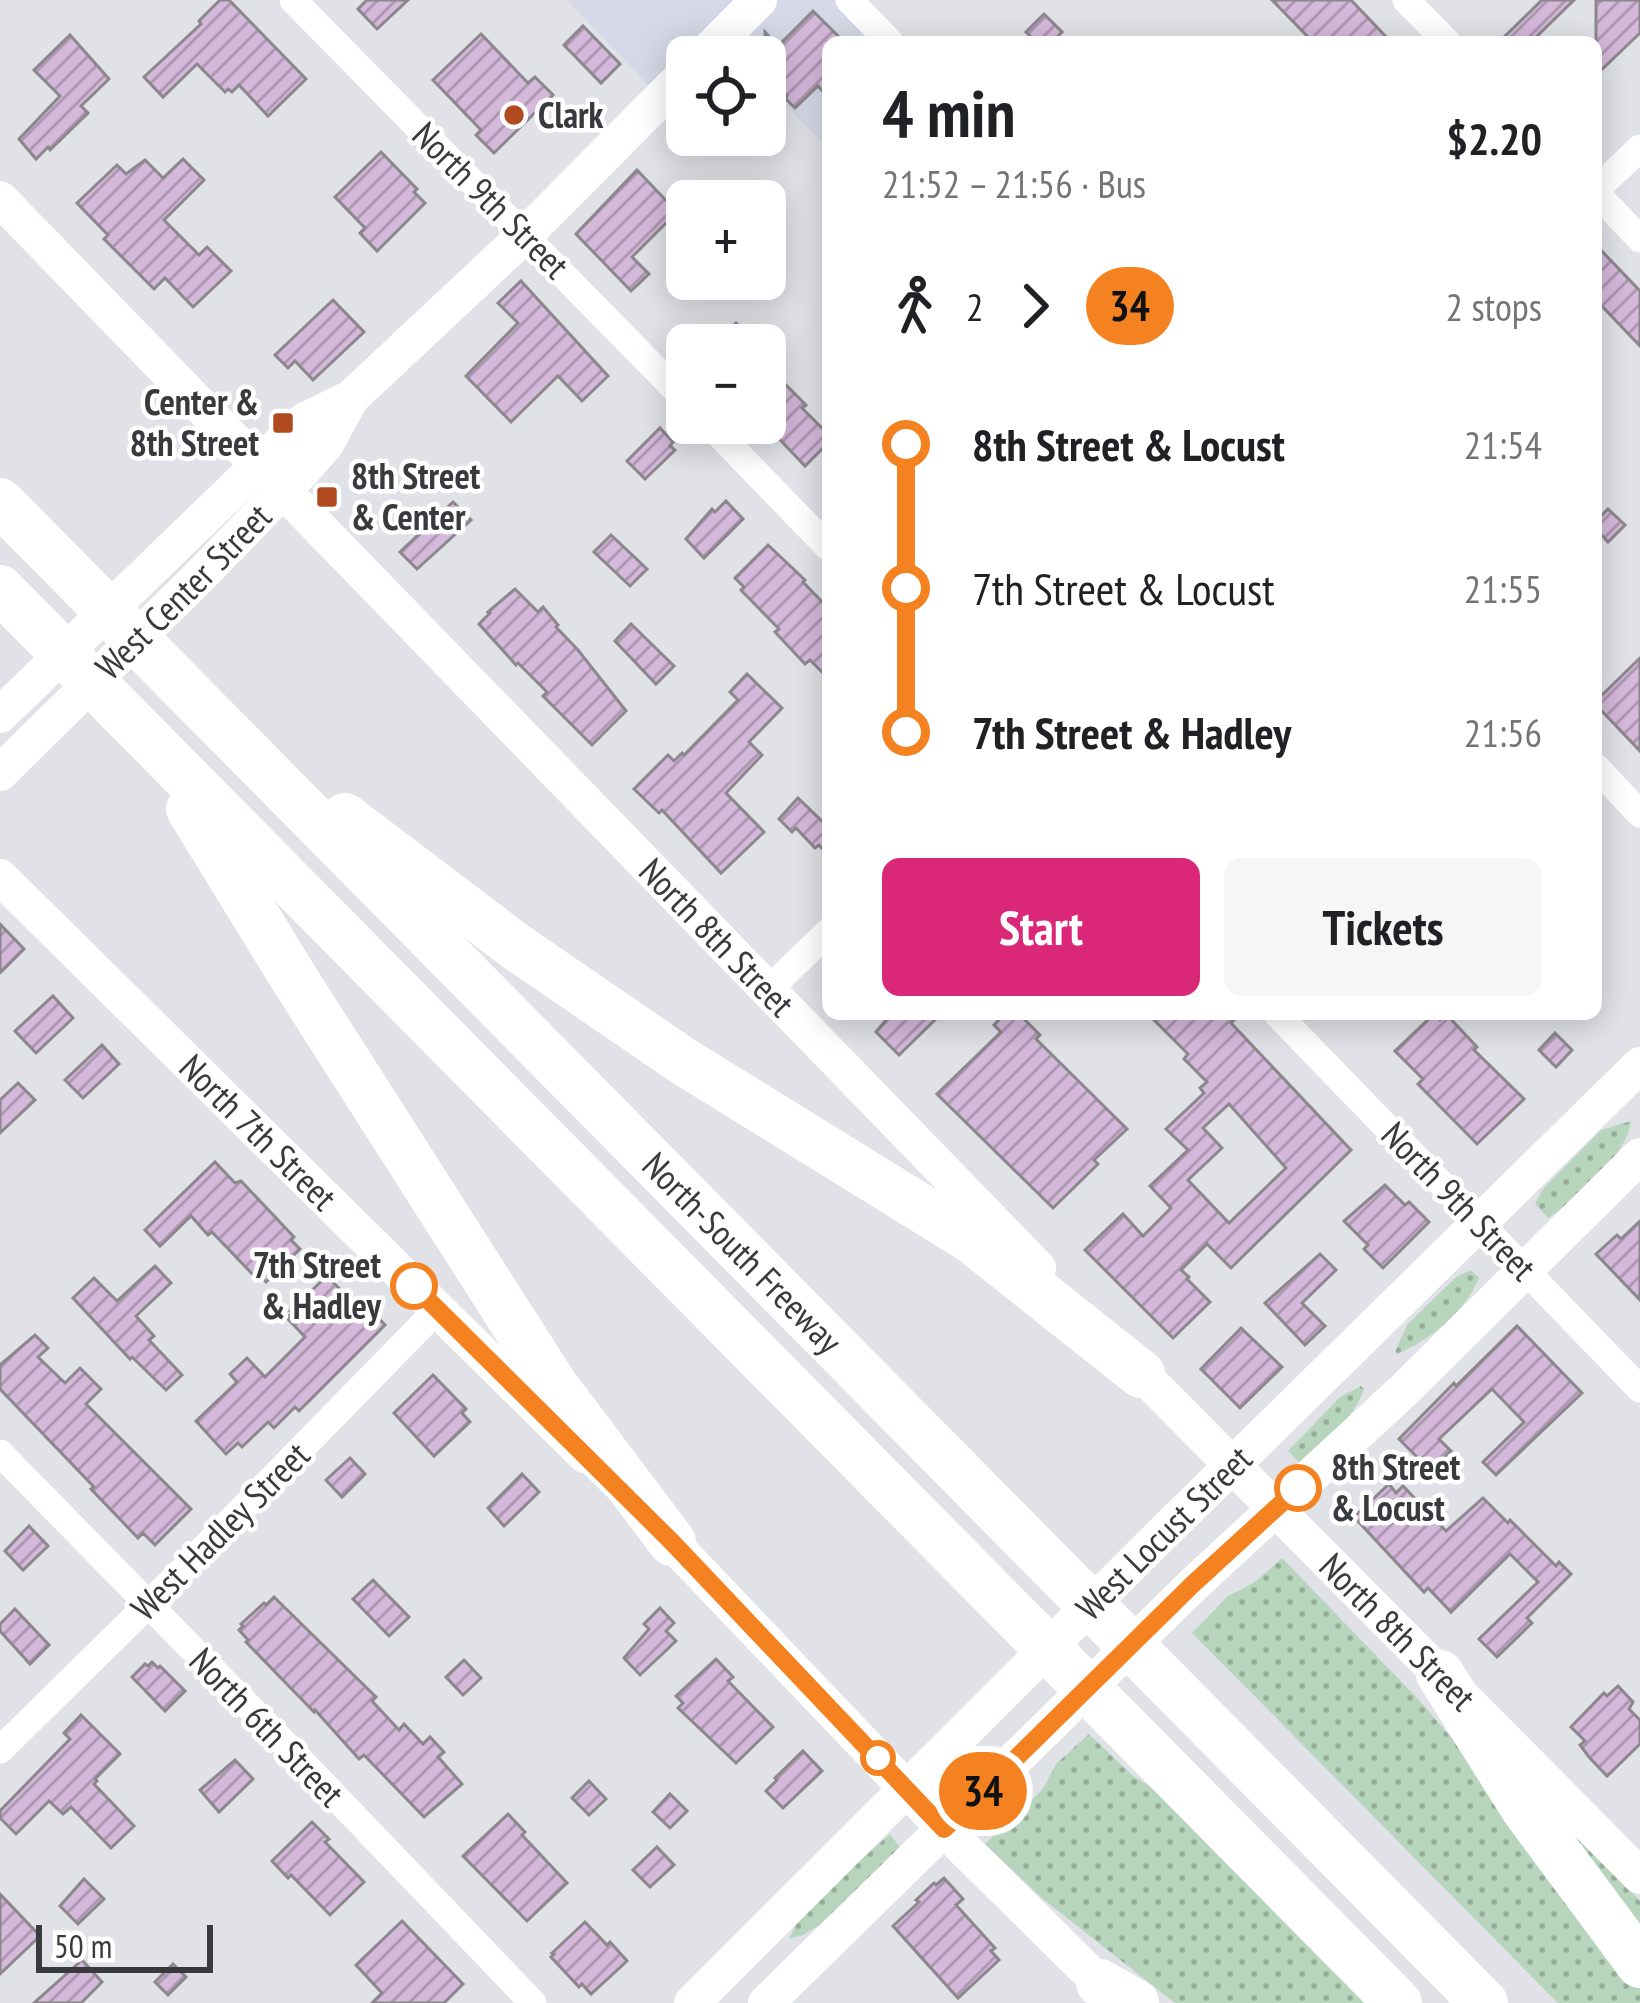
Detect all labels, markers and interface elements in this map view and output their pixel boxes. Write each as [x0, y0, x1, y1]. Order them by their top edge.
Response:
map controls [666, 36, 786, 444]
button: locate [666, 36, 786, 156]
text: 4 min [882, 70, 1015, 155]
place label: Clark [538, 91, 604, 138]
marker: Clark [501, 102, 527, 128]
text: $2.20 [1446, 109, 1542, 167]
street label: North 9th Street [403, 111, 580, 288]
text: 21:52 – 21:56 · Bus [882, 158, 1146, 209]
button: + [666, 180, 786, 300]
icon: walk [882, 273, 948, 339]
icon: forward [1002, 273, 1068, 339]
text: 34 [1110, 278, 1150, 333]
text: 2 [966, 281, 984, 332]
text: 2 stops [1446, 281, 1542, 332]
button: − [666, 324, 786, 444]
place label: Center & 8th Street [130, 378, 260, 466]
marker: Center & 8th Street [270, 410, 296, 436]
text: 8th Street & Locust [972, 415, 1285, 473]
text: 21:54 [1464, 419, 1542, 470]
place label: 8th Street & Center [351, 452, 481, 540]
marker: 8th Street & Center [314, 484, 340, 510]
street label: West Center Street [85, 493, 281, 689]
text: 7th Street & Locust [972, 559, 1275, 617]
text: 21:55 [1464, 563, 1542, 614]
text: 7th Street & Hadley [972, 703, 1291, 761]
text: 21:56 [1464, 707, 1542, 758]
street label: North 8th Street [630, 848, 805, 1026]
button: Start [882, 858, 1200, 996]
button: Tickets [1224, 858, 1542, 996]
street label: North 7th Street [170, 1044, 347, 1220]
street label: North 9th Street [1372, 1111, 1547, 1290]
street label: North-South Freeway [633, 1142, 853, 1364]
place label: 7th Street & Hadley [253, 1241, 382, 1329]
marker: 7th Street & Hadley [392, 1264, 436, 1308]
street label: West Hadley Street [120, 1431, 319, 1630]
street label: West Locust Street [1065, 1435, 1261, 1630]
place label: 8th Street & Locust [1331, 1443, 1461, 1531]
marker: 8th Street & Locust [1276, 1466, 1320, 1510]
street label: North 8th Street [1310, 1543, 1486, 1720]
street label: North 6th Street [180, 1637, 355, 1816]
unlabelled marker [862, 1742, 894, 1774]
line badge: 34 [929, 1752, 1037, 1830]
text: 34 [963, 1763, 1003, 1818]
scale bar [36, 1919, 213, 1972]
text: 50 m [54, 1924, 112, 1967]

